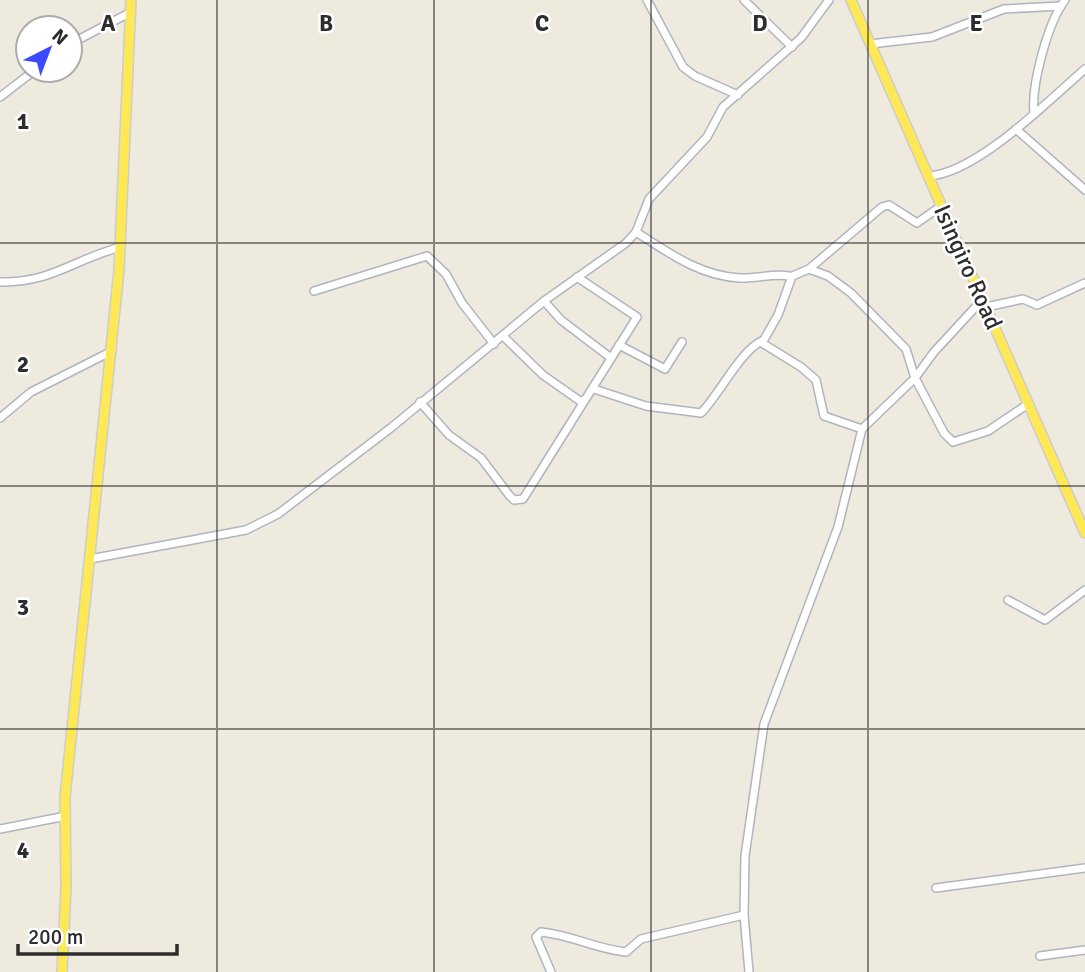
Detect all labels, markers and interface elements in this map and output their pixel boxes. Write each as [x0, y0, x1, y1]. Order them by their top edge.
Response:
text: A [101, 9, 116, 38]
text: B [319, 9, 333, 38]
text: C [535, 9, 549, 38]
text: D [752, 9, 768, 38]
text: E [969, 9, 983, 38]
north arrow [14, 14, 84, 84]
text: N [47, 24, 73, 50]
text: 1 [17, 107, 29, 136]
street label: Isingiro Road [927, 200, 1009, 334]
text: 2 [17, 350, 29, 379]
text: 3 [17, 593, 29, 622]
text: 4 [17, 836, 29, 865]
scale bar [18, 912, 177, 956]
text: 200 m [28, 924, 83, 950]

